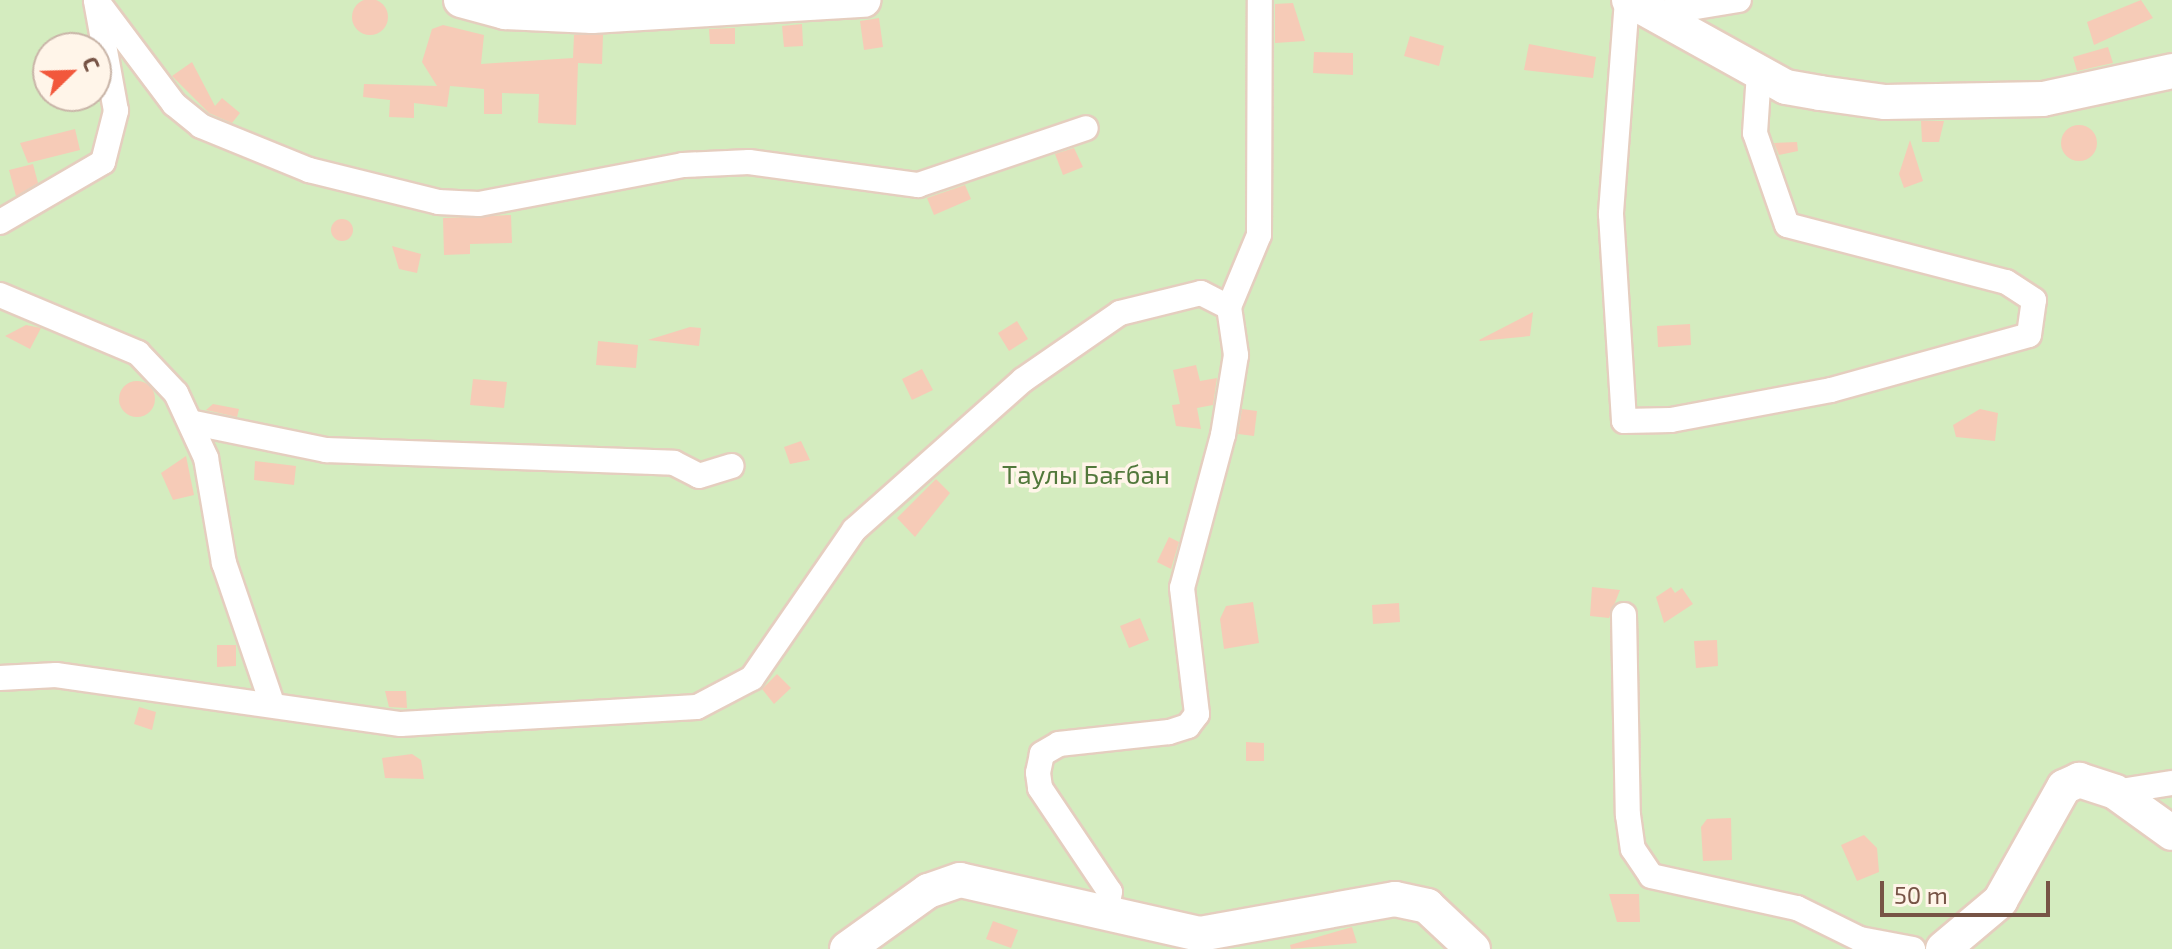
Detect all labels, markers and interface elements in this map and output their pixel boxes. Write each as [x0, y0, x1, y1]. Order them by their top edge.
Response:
north arrow [32, 32, 112, 112]
text: С [78, 52, 107, 74]
park label: Таулы Бағбан [1002, 458, 1170, 490]
scale bar [1884, 865, 2054, 915]
text: 50 m [1894, 880, 1948, 909]

